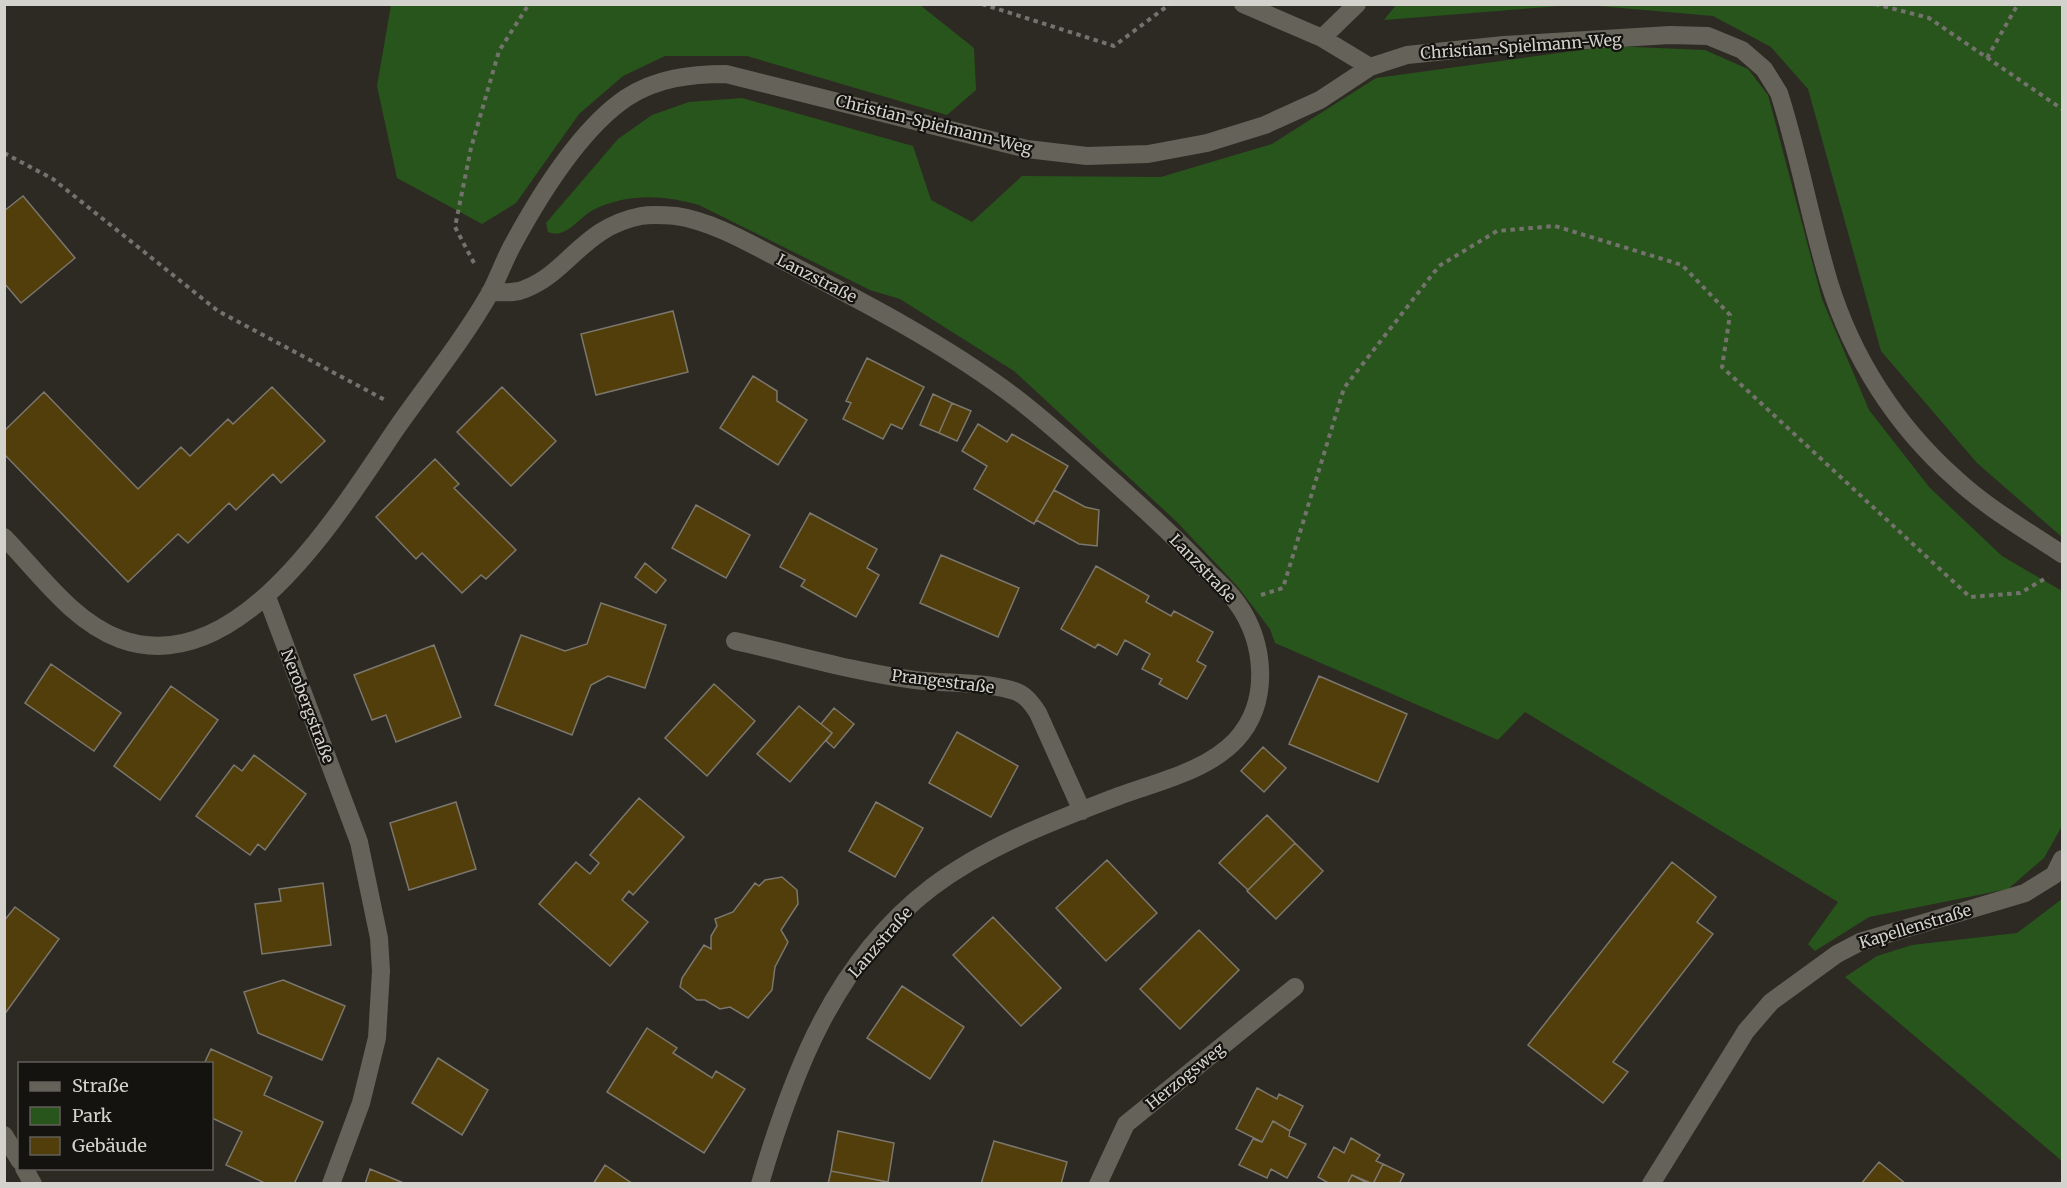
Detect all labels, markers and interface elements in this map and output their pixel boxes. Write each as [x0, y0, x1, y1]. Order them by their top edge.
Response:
street label: Christian-Spielmann-Weg [1420, 29, 1623, 63]
street label: Christian-Spielmann-Weg [834, 90, 1035, 158]
street label: Lanzstraße [774, 249, 860, 307]
street label: Lanzstraße [1166, 530, 1240, 606]
street label: Nerobergstraße [277, 646, 339, 766]
street label: Prangestraße [891, 665, 995, 697]
street label: Kapellenstraße [1857, 899, 1973, 953]
street label: Lanzstraße [844, 903, 916, 981]
street label: Herzogsweg [1142, 1038, 1229, 1114]
legend [18, 1062, 213, 1170]
text: Straße [72, 1074, 129, 1097]
text: Park [72, 1104, 113, 1127]
text: Gebäude [72, 1134, 147, 1157]

